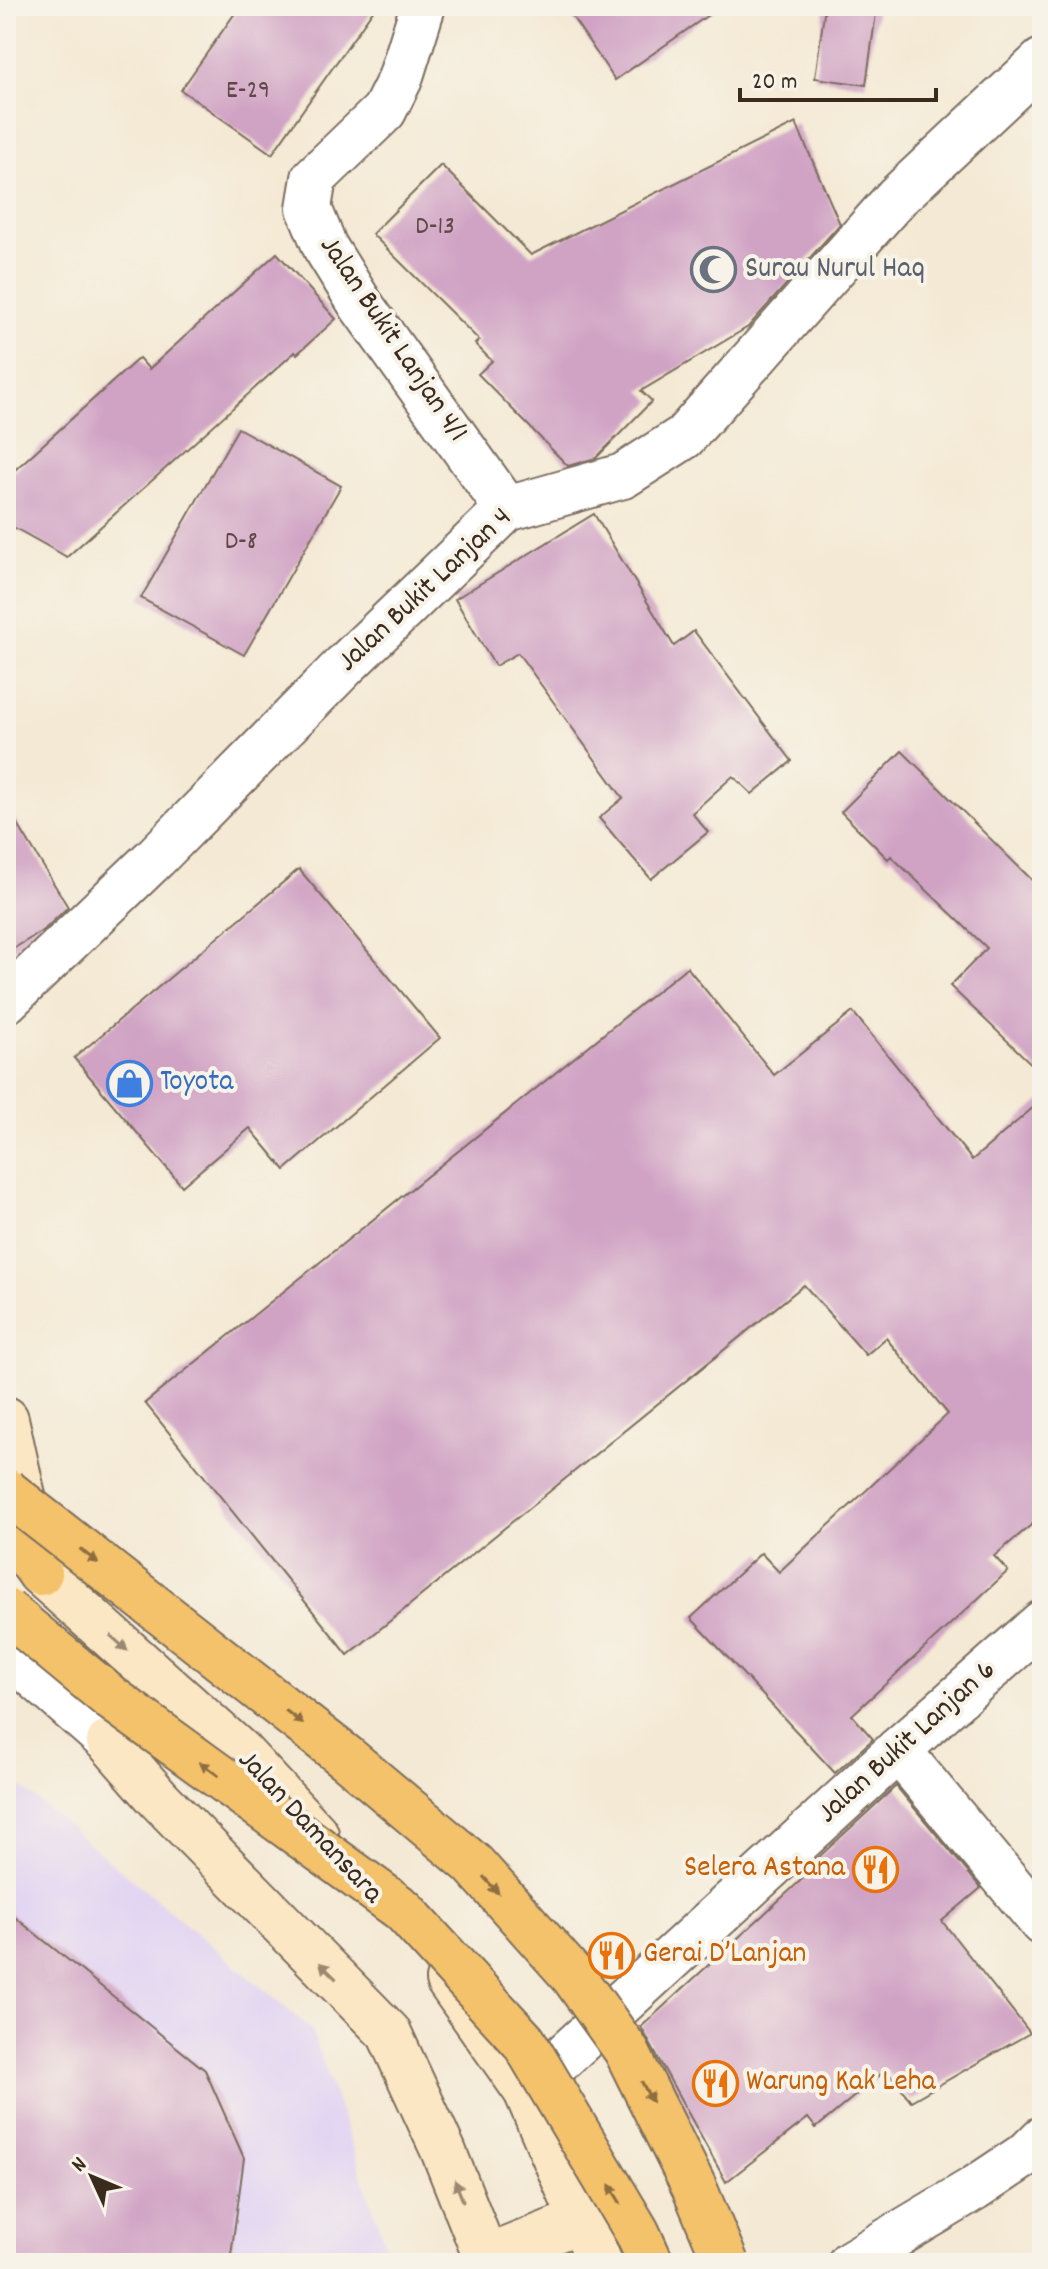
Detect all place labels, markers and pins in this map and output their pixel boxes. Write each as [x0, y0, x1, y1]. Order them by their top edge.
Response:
mosque icon: Surau Nurul Haq [690, 246, 738, 294]
place label: Surau Nurul Haq [745, 249, 925, 292]
shop icon: Toyota [105, 1059, 153, 1107]
place label: Toyota [160, 1062, 234, 1105]
restaurant icon: Selera Astana [852, 1845, 900, 1893]
place label: Selera Astana [684, 1848, 846, 1891]
restaurant icon: Gerai D’Lanjan [588, 1931, 636, 1979]
place label: Gerai D’Lanjan [643, 1934, 806, 1977]
restaurant icon: Warung Kak Leha [691, 2059, 739, 2107]
place label: Warung Kak Leha [746, 2062, 937, 2105]

